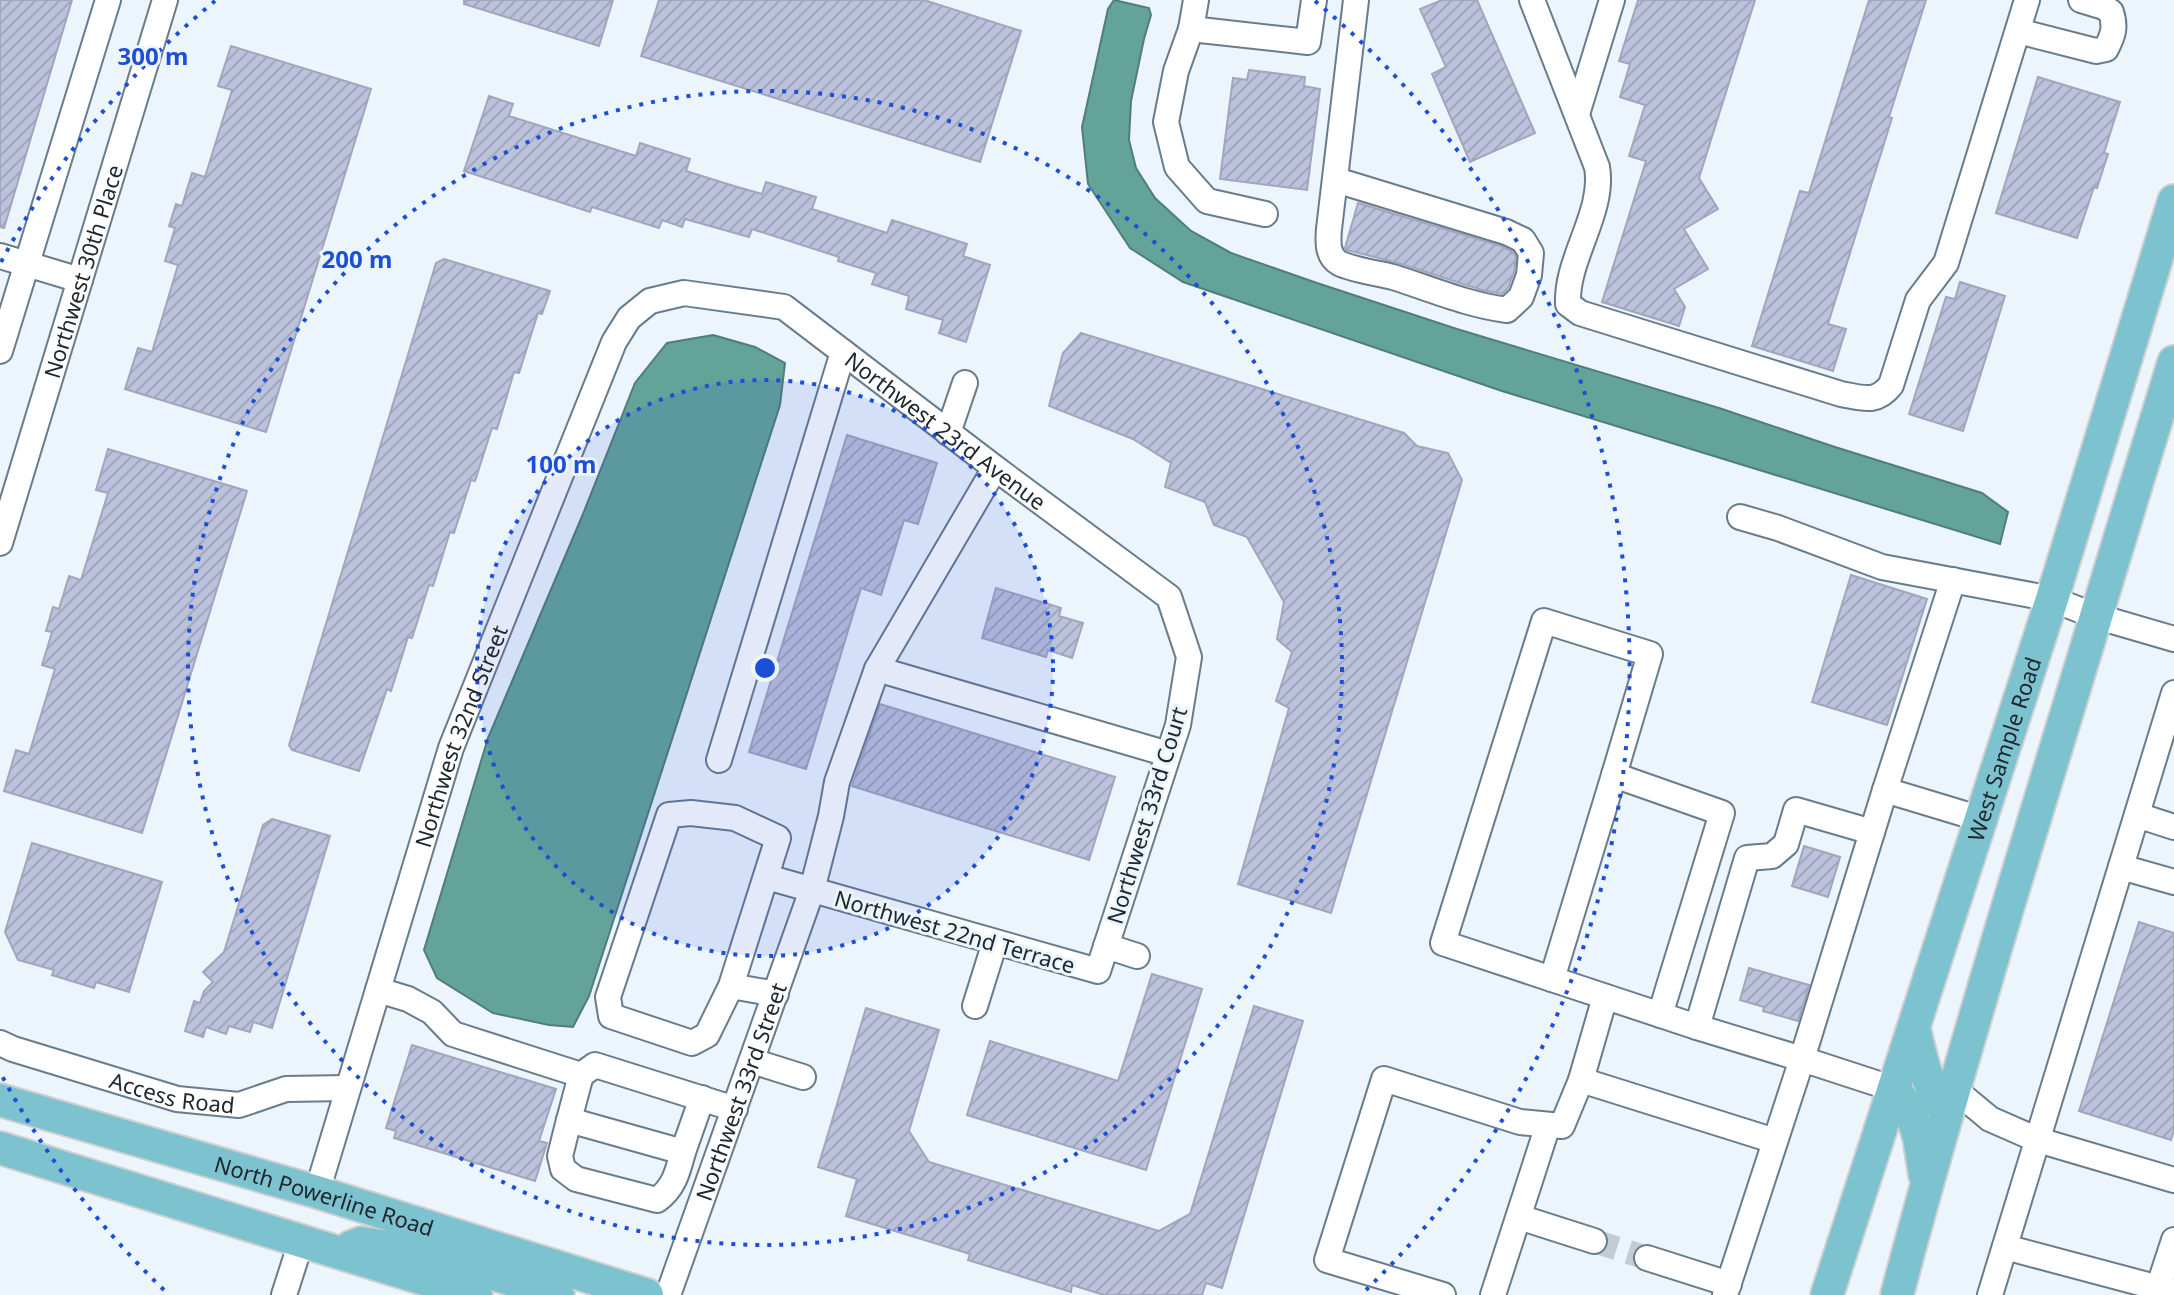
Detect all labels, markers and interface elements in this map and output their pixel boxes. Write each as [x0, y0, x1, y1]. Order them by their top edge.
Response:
text: 300 m [118, 39, 188, 72]
street label: Northwest 30th Place [36, 161, 129, 382]
text: 200 m [322, 242, 392, 275]
street label: Northwest 23rd Avenue [839, 344, 1053, 516]
text: 100 m [526, 447, 596, 480]
street label: Northwest 32nd Street [407, 621, 514, 851]
street label: West Sample Road [1960, 653, 2047, 845]
centre of rings [751, 654, 779, 682]
street label: Northwest 33rd Court [1099, 703, 1193, 927]
street label: Northwest 22nd Terrace [831, 882, 1079, 980]
street label: Northwest 33rd Street [688, 978, 793, 1205]
street label: Access Road [106, 1064, 236, 1120]
street label: North Powerline Road [211, 1148, 438, 1243]

